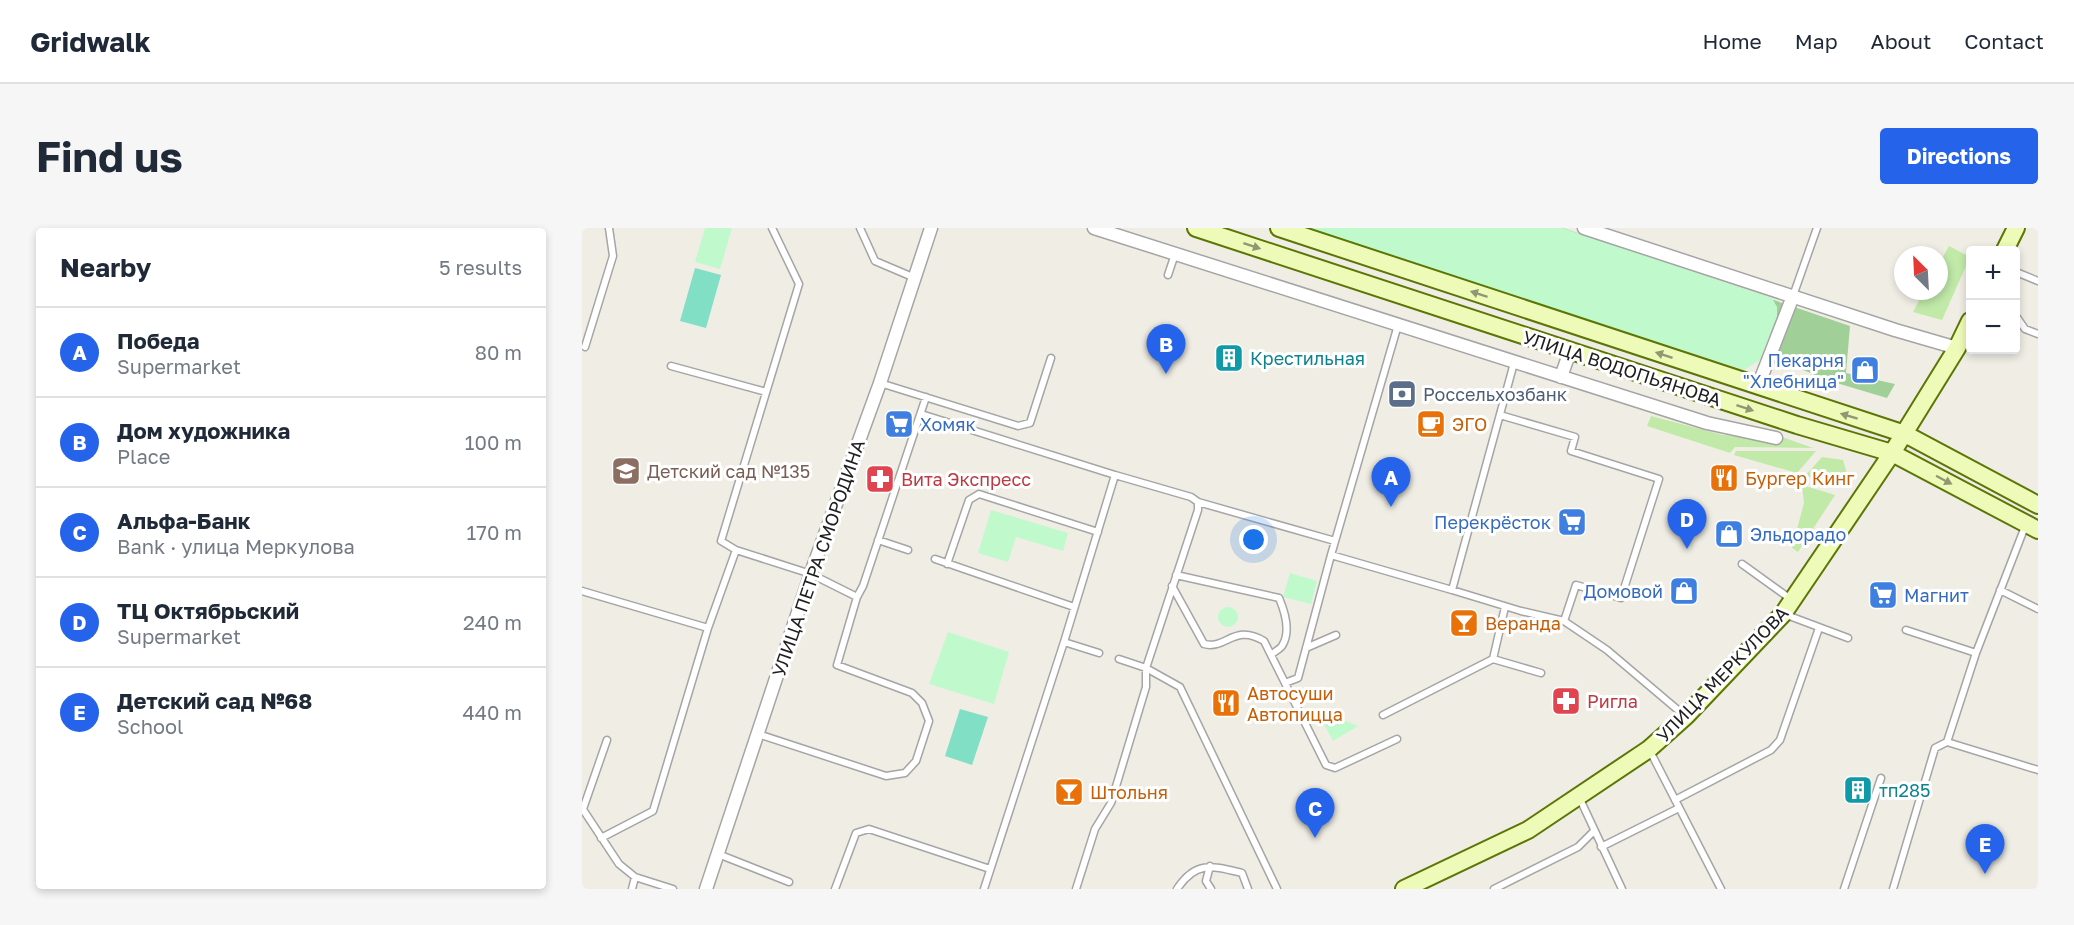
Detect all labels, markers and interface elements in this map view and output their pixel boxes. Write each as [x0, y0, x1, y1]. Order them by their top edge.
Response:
text: Gridwalk [30, 25, 151, 58]
text: Home [1702, 28, 1762, 54]
text: Map [1795, 28, 1838, 54]
text: About [1871, 28, 1931, 54]
text: Contact [1964, 28, 2044, 54]
button: Directions [1880, 128, 2038, 184]
text: Find us [36, 131, 183, 181]
one-way arrow [1243, 242, 1261, 252]
north arrow [1894, 246, 1948, 300]
map controls [1966, 246, 2020, 354]
button: + [1966, 246, 2020, 300]
text: Nearby [60, 252, 151, 283]
text: 5 results [439, 255, 522, 279]
one-way arrow [1470, 289, 1488, 298]
button: − [1966, 300, 2020, 354]
pin: B [1146, 324, 1186, 374]
street label: УЛИЦА ВОДОПЬЯНОВА [1520, 325, 1724, 411]
text: Победа [117, 327, 200, 354]
text: A [72, 340, 87, 364]
text: 80 m [475, 340, 522, 364]
building icon: Крестильная [1213, 342, 1245, 374]
place label: Крестильная [1250, 347, 1365, 369]
place label: Пекарня "Хлебница" [1743, 349, 1844, 392]
one-way arrow [1655, 350, 1673, 360]
text: Supermarket [117, 354, 241, 378]
shop icon: Пекарня "Хлебница" [1849, 354, 1881, 386]
bank icon: Россельхозбанк [1386, 378, 1418, 410]
place label: Россельхозбанк [1423, 383, 1567, 405]
one-way arrow [1736, 404, 1754, 414]
supermarket icon: Хомяк [883, 408, 915, 440]
cafe icon: ЭГО [1415, 408, 1447, 440]
one-way arrow [1840, 411, 1858, 420]
place label: Хомяк [920, 413, 976, 435]
place label: ЭГО [1452, 413, 1487, 435]
text: Дом художника [117, 417, 290, 444]
text: B [72, 430, 87, 454]
text: 100 m [465, 430, 522, 454]
street label: УЛИЦА ПЕТРА СМОРОДИНА [767, 437, 869, 679]
text: Place [117, 444, 170, 468]
school or university icon: Детский сад №135 [610, 455, 642, 487]
pin: A [1372, 458, 1410, 507]
place label: Детский сад №135 [647, 460, 810, 482]
restaurant icon: Бургер Кинг [1708, 462, 1740, 494]
pharmacy icon: Вита Экспресс [864, 463, 896, 495]
place label: Бургер Кинг [1745, 467, 1855, 489]
place label: Вита Экспресс [901, 468, 1031, 490]
one-way arrow [1935, 475, 1953, 485]
pin: D [1668, 500, 1706, 549]
supermarket icon: Перекрёсток [1556, 506, 1588, 538]
text: Альфа-Банк [117, 507, 250, 534]
place label: Перекрёсток [1434, 511, 1551, 533]
shop icon: Эльдорадо [1713, 518, 1745, 550]
text: C [72, 520, 87, 544]
text: 170 m [467, 520, 522, 544]
place label: Эльдорадо [1750, 523, 1846, 545]
your location [1239, 525, 1268, 554]
text: Bank · улица Меркулова [117, 534, 355, 558]
shop icon: Домовой [1668, 575, 1700, 607]
supermarket icon: Магнит [1867, 579, 1899, 611]
place label: Домовой [1584, 580, 1663, 602]
place label: Магнит [1904, 584, 1969, 606]
text: ТЦ Октябрьский [117, 597, 299, 624]
street label: УЛИЦА МЕРКУЛОВА [1651, 601, 1793, 747]
bar icon: Веранда [1448, 607, 1480, 639]
text: D [72, 610, 87, 634]
text: 240 m [463, 610, 522, 634]
place label: Веранда [1485, 612, 1561, 634]
text: Supermarket [117, 624, 241, 648]
place label: Автосуши Автопицца [1247, 682, 1343, 725]
pharmacy icon: Ригла [1550, 685, 1582, 717]
text: Детский сад №68 [117, 687, 312, 714]
restaurant icon: Автосуши Автопицца [1210, 687, 1242, 719]
place label: Ригла [1587, 690, 1638, 712]
text: E [73, 700, 86, 724]
text: 440 m [463, 700, 522, 724]
text: School [117, 714, 183, 738]
building icon: тп285 [1842, 774, 1874, 806]
bar icon: Штольня [1053, 776, 1085, 808]
place label: тп285 [1879, 779, 1930, 801]
place label: Штольня [1090, 781, 1168, 803]
pin: C [1296, 788, 1334, 838]
pin: E [1966, 824, 2004, 874]

